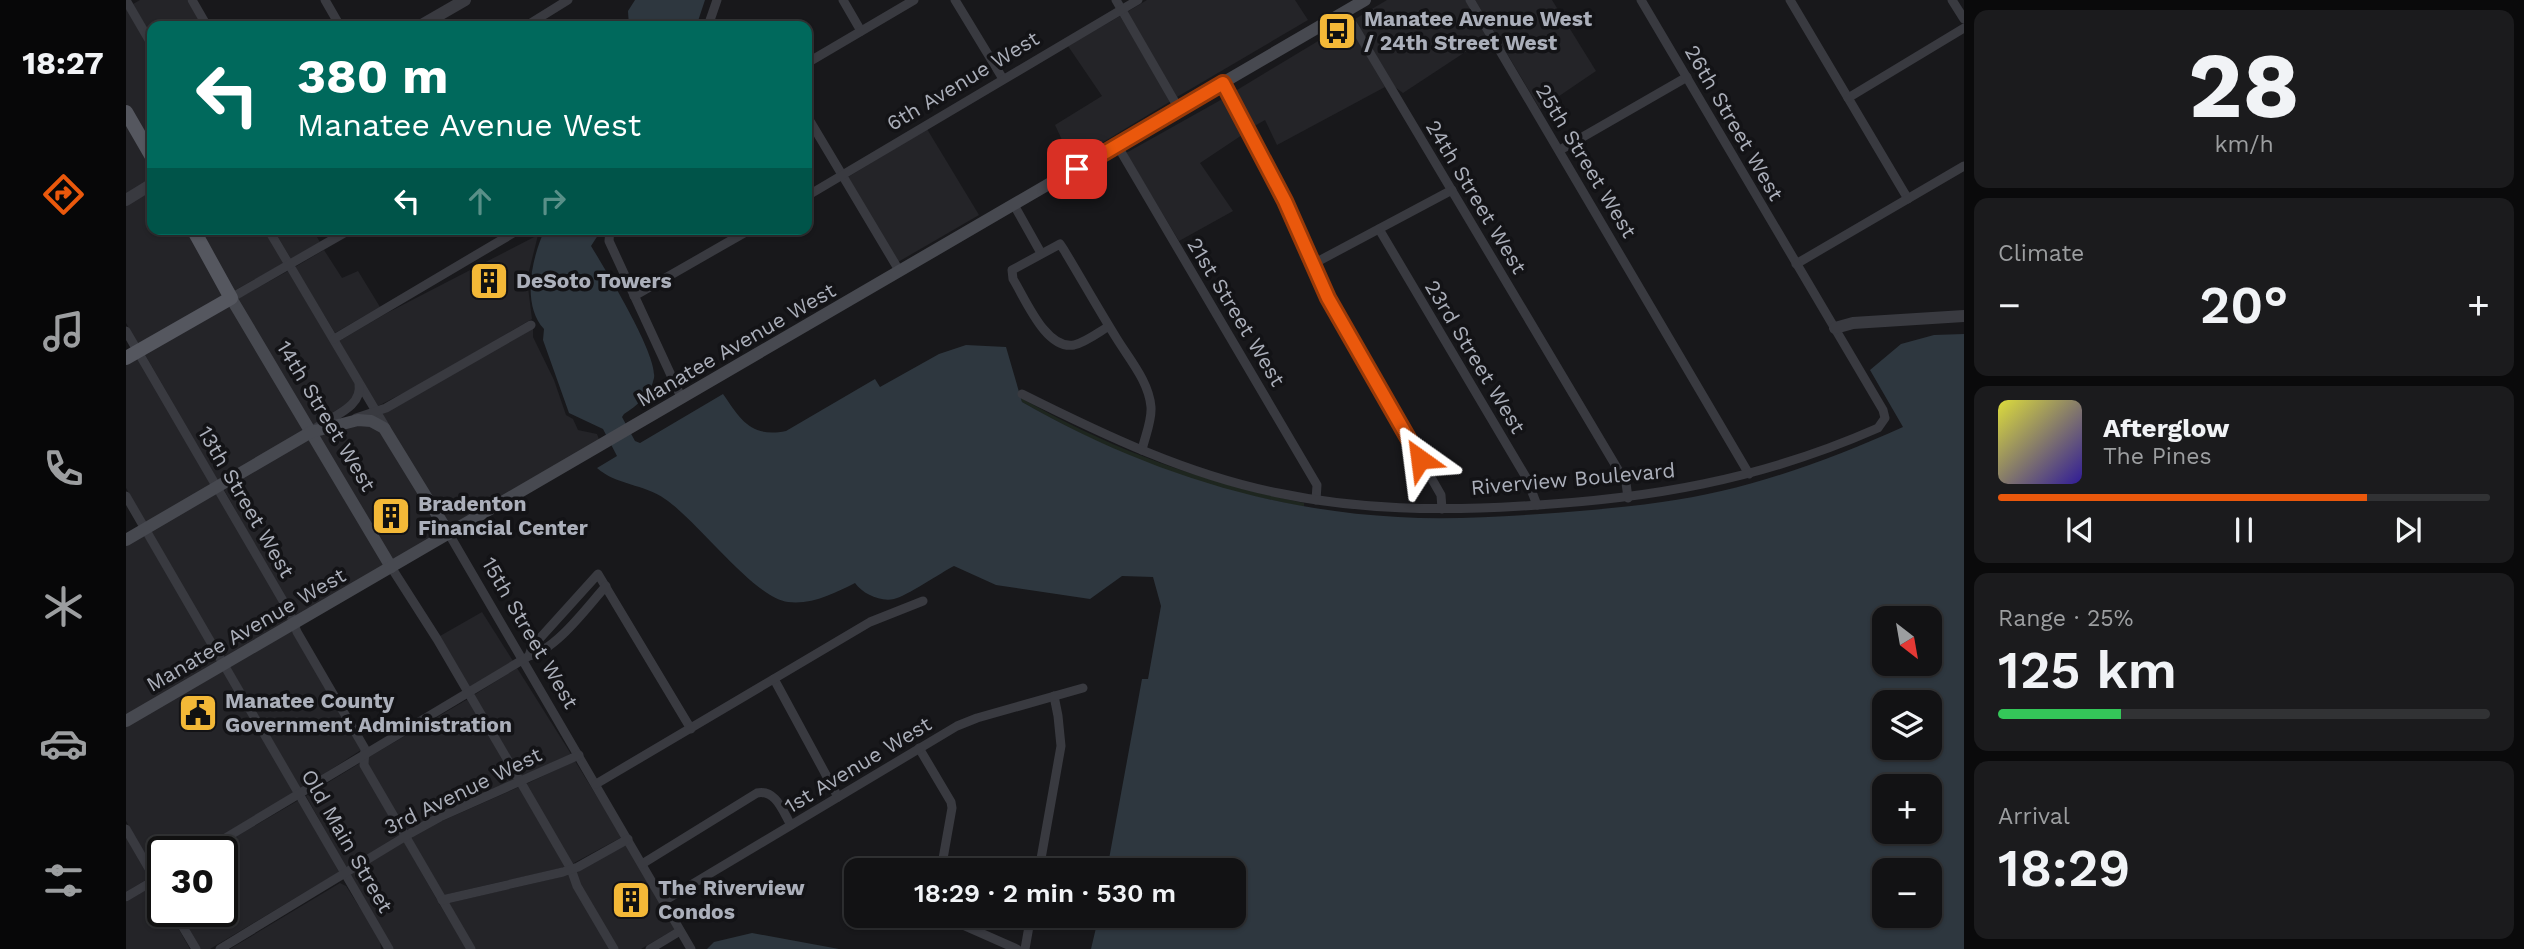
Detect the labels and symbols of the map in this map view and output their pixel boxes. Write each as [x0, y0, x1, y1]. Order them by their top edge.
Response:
place label: Manatee Avenue West / 24th Street West [1364, 6, 1592, 55]
bus stop icon: Manatee Avenue West / 24th Street West [1316, 10, 1358, 52]
street label: 6th Avenue West [882, 25, 1044, 136]
street label: 26th Street West [1680, 41, 1789, 205]
street label: 25th Street West [1531, 79, 1642, 242]
street label: 24th Street West [1421, 115, 1532, 278]
pin [1047, 139, 1107, 199]
street label: 21st Street West [1182, 233, 1291, 391]
building icon: DeSoto Towers [468, 260, 510, 302]
place label: DeSoto Towers [516, 268, 672, 293]
street label: 23rd Street West [1420, 276, 1531, 438]
street label: Manatee Avenue West [632, 277, 840, 412]
street label: 14th Street West [272, 336, 381, 496]
street label: 13th Street West [193, 422, 300, 582]
position arrow [1383, 422, 1457, 496]
street label: Riverview Boulevard [1470, 457, 1676, 500]
place label: Bradenton Financial Center [418, 491, 588, 540]
building icon: Bradenton Financial Center [370, 495, 412, 537]
street label: 15th Street West [477, 553, 584, 713]
street label: Manatee Avenue West [142, 562, 350, 697]
north arrow [1872, 606, 1942, 676]
place label: Manatee County Government Administration [225, 688, 512, 737]
public building icon: Manatee County Government Administration [177, 692, 219, 734]
street label: 1st Avenue West [780, 711, 936, 818]
street label: 3rd Avenue West [380, 741, 546, 840]
street label: Old Main Street [296, 765, 399, 917]
speed limit sign: 30 [147, 836, 238, 927]
place label: The Riverview Condos [658, 875, 805, 924]
building icon: The Riverview Condos [610, 879, 652, 921]

